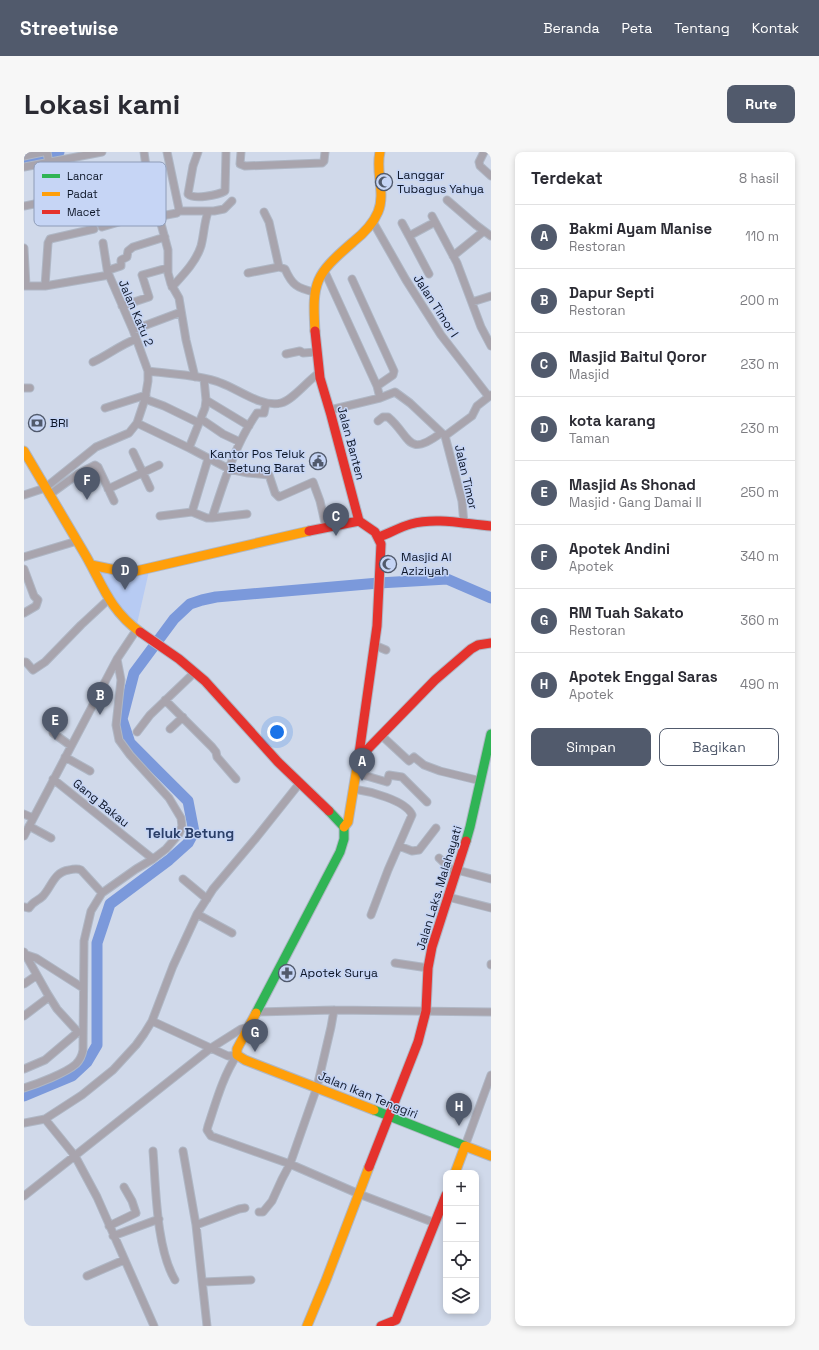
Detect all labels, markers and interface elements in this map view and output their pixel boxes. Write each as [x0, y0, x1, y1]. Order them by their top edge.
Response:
text: Streetwise [20, 16, 119, 41]
text: Beranda [543, 19, 600, 37]
text: Peta [622, 19, 652, 37]
text: Tentang [674, 19, 730, 37]
text: Kontak [752, 19, 799, 37]
button: Rute [727, 85, 795, 123]
text: Lokasi kami [24, 86, 180, 122]
legend [34, 162, 166, 226]
place label: Langgar Tubagus Yahya [397, 167, 484, 197]
text: Terdekat [531, 167, 603, 189]
text: Lancar [67, 169, 103, 183]
text: 8 hasil [739, 170, 779, 187]
mosque icon: Langgar Tubagus Yahya [374, 172, 394, 192]
text: Padat [67, 187, 98, 201]
text: Macet [67, 205, 101, 219]
text: Bakmi Ayam Manise [569, 219, 712, 238]
text: A [540, 228, 548, 245]
text: 110 m [745, 228, 779, 245]
text: Restoran [569, 238, 626, 255]
street label: Jalan Timor I [410, 272, 462, 340]
street label: Jalan Katu 2 [115, 277, 157, 349]
text: Dapur Septi [569, 283, 654, 302]
text: B [540, 292, 548, 309]
text: 200 m [740, 292, 779, 309]
text: Restoran [569, 302, 626, 319]
text: Masjid Baitul Qoror [569, 347, 707, 366]
text: C [540, 356, 548, 373]
text: 230 m [741, 356, 779, 373]
text: Masjid [569, 366, 609, 383]
street label: Jalan Banten [333, 404, 369, 482]
text: kota karang [569, 411, 656, 430]
bank icon: BRI [27, 413, 47, 433]
place label: BRI [50, 415, 68, 431]
text: D [540, 420, 548, 437]
text: 230 m [741, 420, 779, 437]
text: Taman [569, 430, 610, 447]
street label: Jalan Timor [451, 443, 481, 511]
place label: Kantor Pos Teluk Betung Barat [210, 446, 306, 476]
public building icon: Kantor Pos Teluk Betung Barat [308, 451, 328, 471]
pin: F [74, 467, 100, 500]
text: Masjid As Shonad [569, 475, 696, 494]
text: E [540, 484, 548, 501]
text: 250 m [741, 484, 779, 501]
text: Masjid · Gang Damai II [569, 494, 702, 511]
pin: C [323, 503, 349, 536]
text: Apotek Andini [569, 539, 670, 558]
text: F [541, 548, 547, 565]
text: 340 m [740, 548, 779, 565]
place label: Masjid Al Aziziyah [401, 549, 452, 579]
mosque icon: Masjid Al Aziziyah [378, 554, 398, 574]
pin: D [112, 557, 138, 590]
text: Apotek [569, 558, 614, 575]
text: RM Tuah Sakato [569, 603, 684, 622]
text: G [540, 612, 548, 629]
text: 360 m [740, 612, 779, 629]
text: Restoran [569, 622, 626, 639]
text: Apotek Enggal Saras [569, 667, 718, 686]
text: H [540, 676, 548, 693]
text: 490 m [740, 676, 779, 693]
pin: B [87, 682, 113, 715]
text: Apotek [569, 686, 614, 703]
pin: E [42, 707, 68, 740]
your location [267, 722, 287, 742]
button: Simpan [531, 728, 651, 766]
button: Bagikan [659, 728, 779, 766]
pin: A [349, 748, 375, 781]
street label: Gang Bakau [69, 775, 133, 831]
district label: Teluk Betung [146, 824, 234, 842]
street label: Jalan Laks. Malahayati [412, 824, 466, 952]
pharmacy icon: Apotek Surya [277, 963, 297, 983]
place label: Apotek Surya [300, 965, 378, 981]
pin: G [242, 1019, 268, 1052]
street label: Jalan Ikan Tenggiri [316, 1068, 420, 1122]
pin: H [446, 1093, 472, 1126]
map controls [443, 1170, 479, 1314]
button: + [443, 1170, 479, 1206]
button: − [443, 1206, 479, 1242]
button: locate [443, 1242, 479, 1278]
button: layers [443, 1278, 479, 1314]

